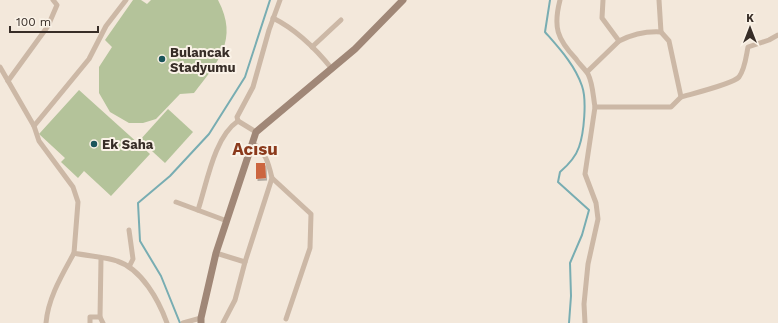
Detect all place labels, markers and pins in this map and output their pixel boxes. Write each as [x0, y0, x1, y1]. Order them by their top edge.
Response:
place label: Bulancak Stadyumu [170, 45, 235, 75]
marker: Bulancak Stadyumu [157, 54, 167, 64]
place label: Ek Saha [102, 137, 154, 152]
marker: Ek Saha [89, 139, 99, 149]

